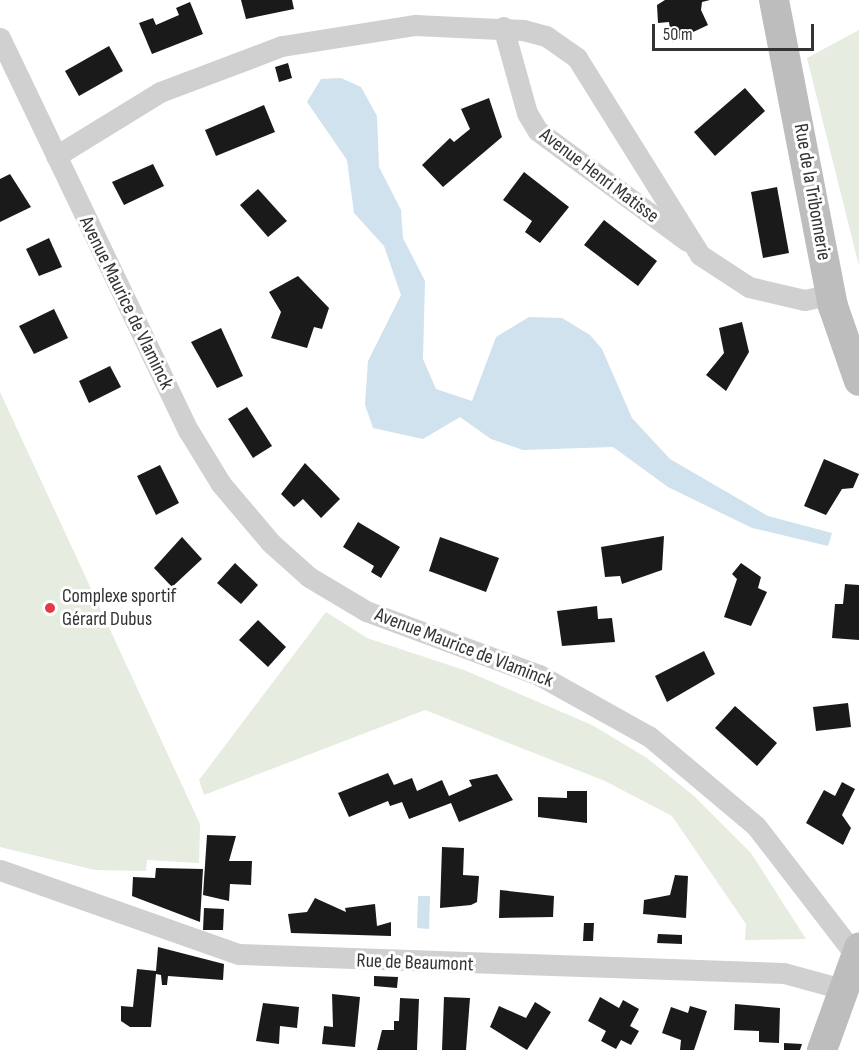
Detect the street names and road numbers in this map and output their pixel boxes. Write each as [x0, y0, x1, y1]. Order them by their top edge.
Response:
street label: Rue de la Tribonnerie [788, 122, 836, 262]
street label: Avenue Henri Matisse [535, 123, 663, 229]
street label: Avenue Maurice de Vlaminck [74, 213, 178, 393]
street label: Avenue Maurice de Vlaminck [371, 603, 557, 693]
street label: Rue de Beaumont [356, 949, 474, 977]

